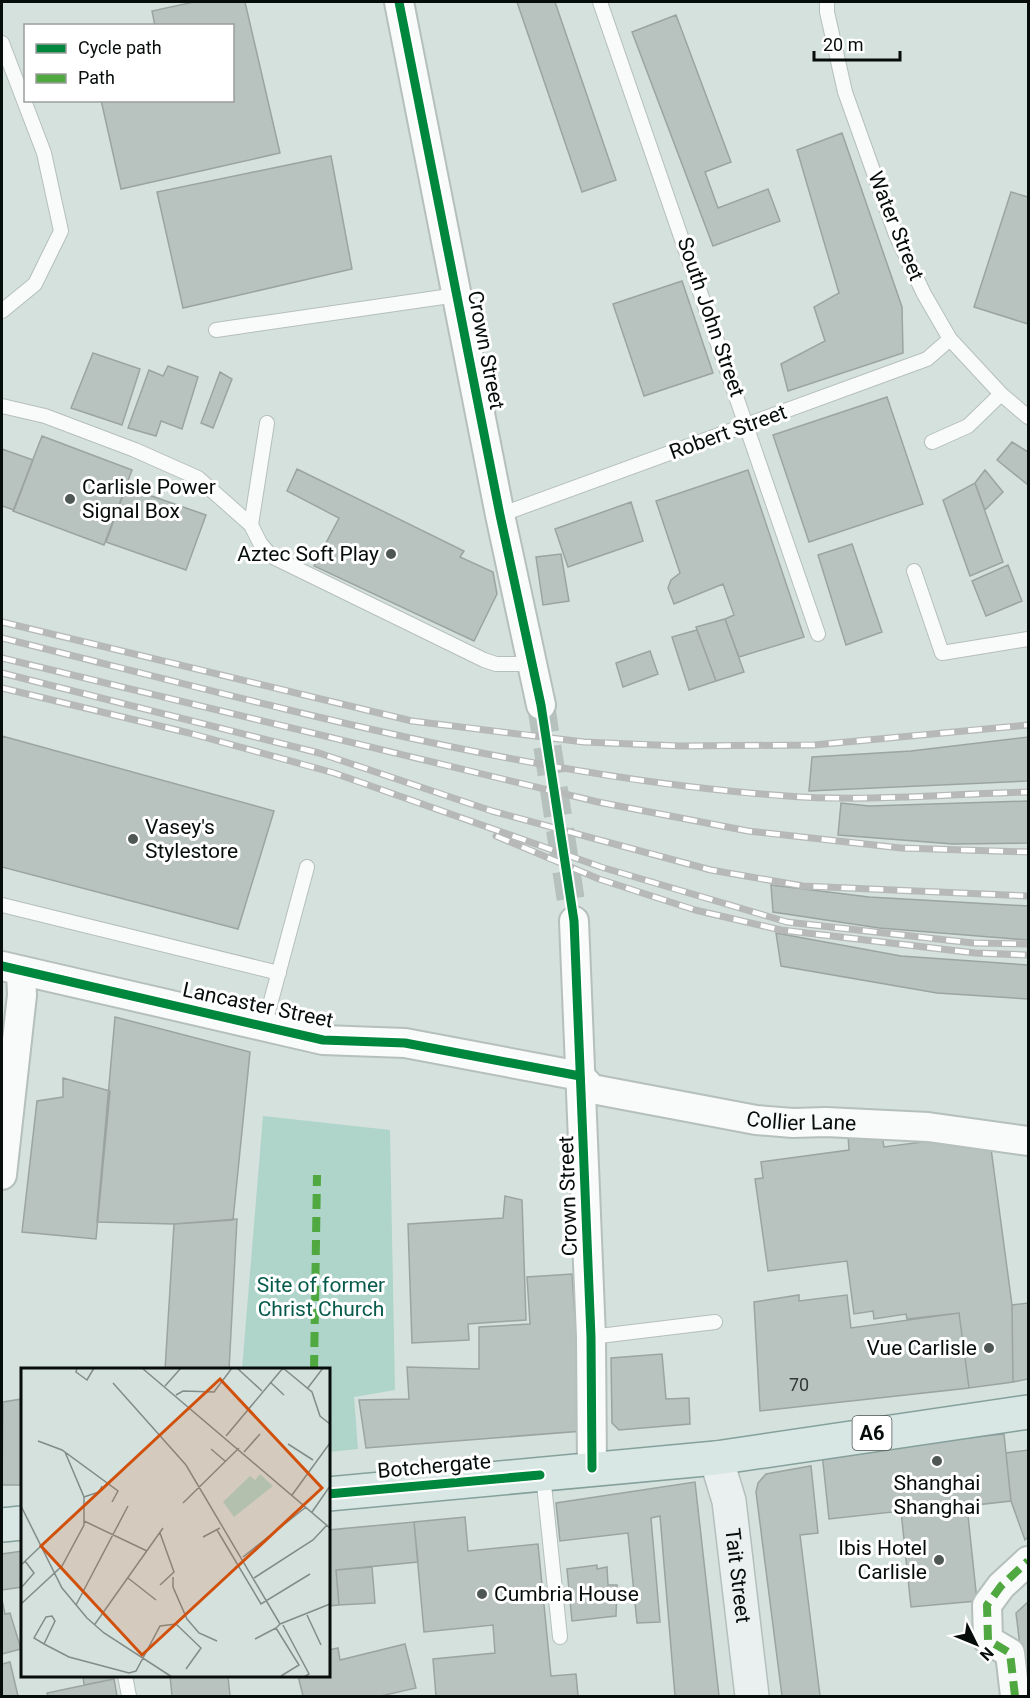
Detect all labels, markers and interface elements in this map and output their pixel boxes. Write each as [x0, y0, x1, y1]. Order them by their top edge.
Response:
legend [24, 24, 234, 102]
scale bar [814, 24, 900, 62]
text: 20 m [823, 34, 863, 55]
text: Cycle path [78, 37, 162, 58]
text: Path [78, 67, 115, 88]
street label: Water Street [863, 168, 929, 284]
street label: South John Street [672, 234, 750, 400]
street label: Crown Street [463, 289, 509, 412]
street label: Robert Street [666, 400, 790, 464]
place label: Carlisle Power Signal Box [82, 475, 216, 523]
marker: Carlisle Power Signal Box [63, 492, 77, 506]
place label: Aztec Soft Play [237, 542, 379, 566]
marker: Aztec Soft Play [384, 547, 398, 561]
place label: Vasey's Stylestore [145, 815, 238, 863]
marker: Vasey's Stylestore [126, 832, 140, 846]
street label: Lancaster Street [181, 977, 336, 1033]
street label: Collier Lane [744, 1106, 857, 1135]
street label: Crown Street [554, 1135, 582, 1257]
park label: Site of former Christ Church [257, 1273, 385, 1321]
place label: Vue Carlisle [866, 1336, 977, 1360]
marker: Vue Carlisle [982, 1341, 996, 1355]
inset map [21, 1368, 330, 1677]
house number: 70 [789, 1374, 809, 1395]
road number: A6 [852, 1416, 892, 1450]
street label: Botchergate [376, 1449, 492, 1483]
marker: Shanghai Shanghai [930, 1454, 944, 1468]
place label: Shanghai Shanghai [894, 1471, 980, 1519]
street label: Tait Street [720, 1527, 755, 1624]
place label: Ibis Hotel Carlisle [838, 1536, 927, 1584]
marker: Ibis Hotel Carlisle [932, 1553, 946, 1567]
place label: Cumbria House [494, 1582, 639, 1606]
marker: Cumbria House [475, 1587, 489, 1601]
north arrow [946, 1614, 1006, 1674]
text: N [976, 1643, 997, 1664]

